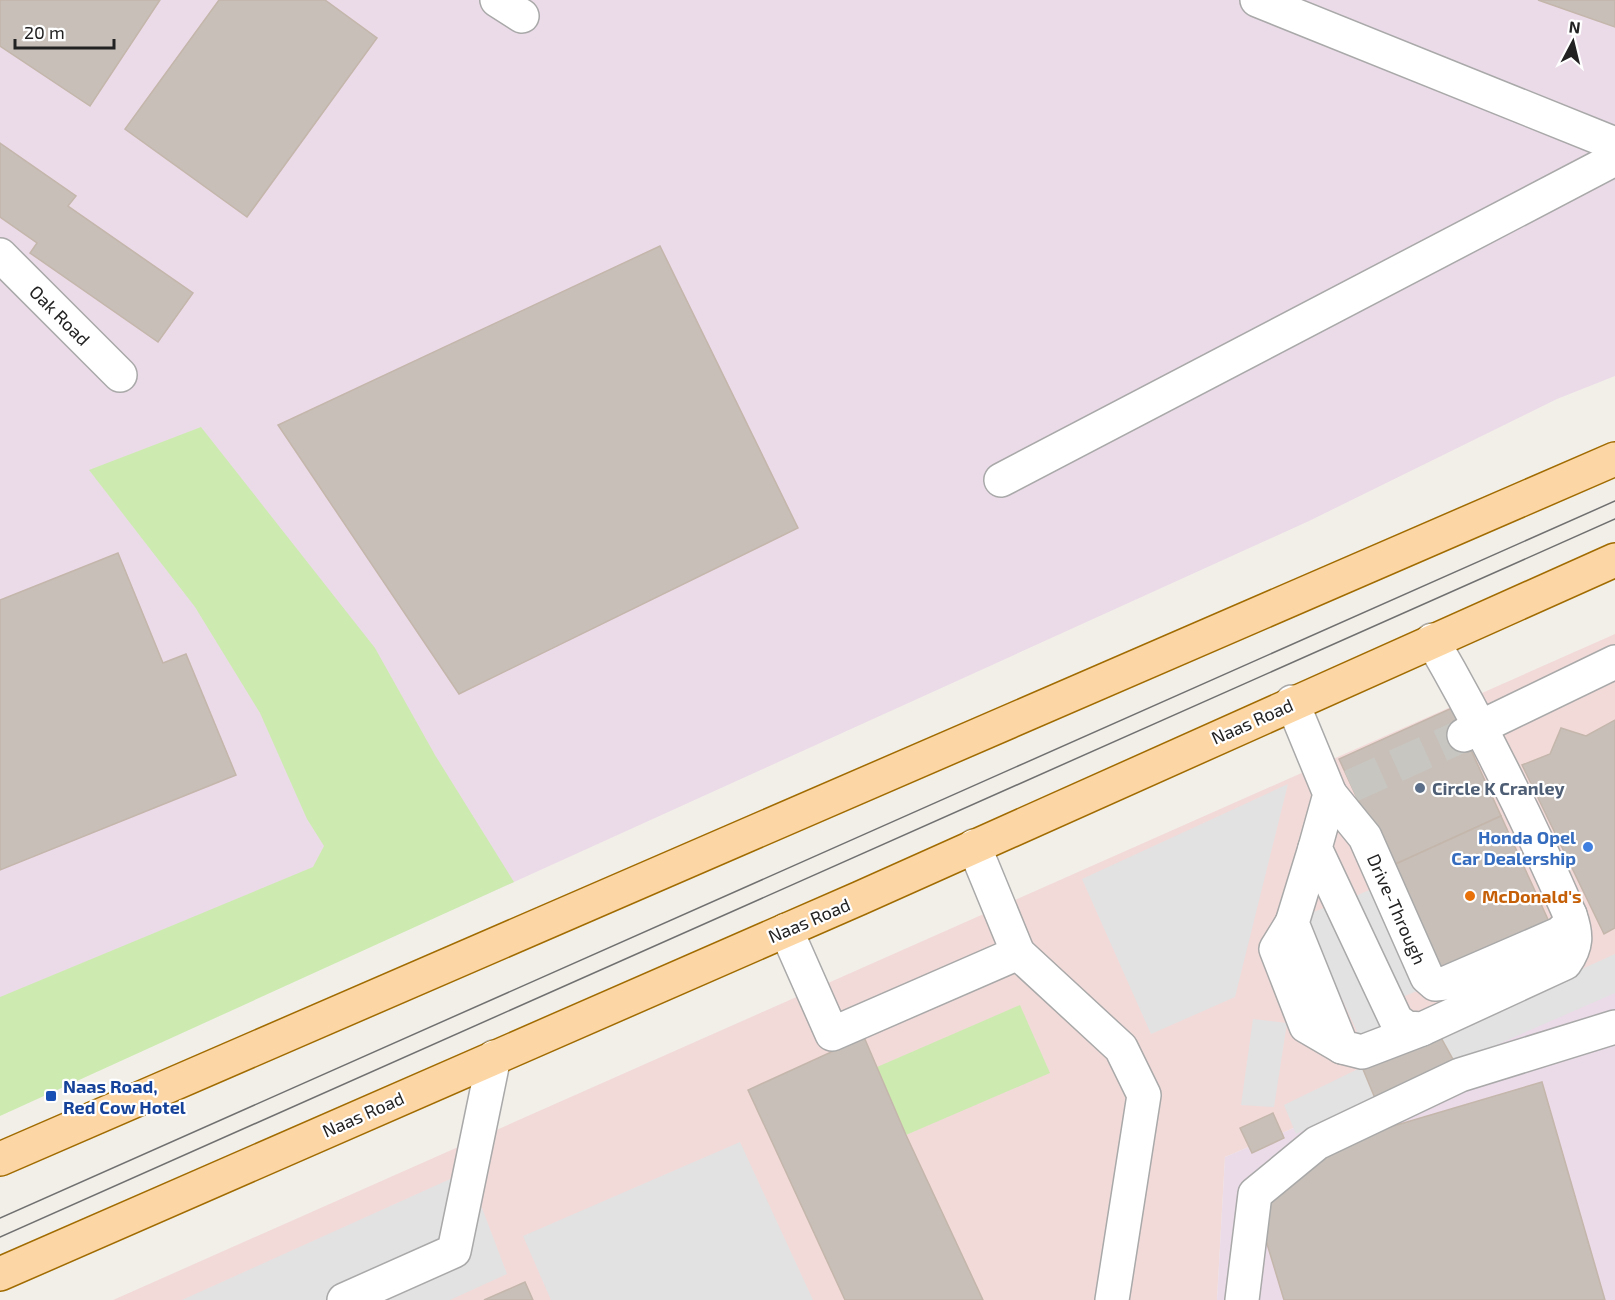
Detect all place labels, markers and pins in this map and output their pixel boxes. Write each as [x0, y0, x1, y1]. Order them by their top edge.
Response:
place label: Circle K Cranley [1432, 777, 1566, 799]
marker: Circle K Cranley [1413, 781, 1427, 795]
place label: Honda Opel Car Dealership [1451, 826, 1576, 869]
marker: Honda Opel Car Dealership [1581, 840, 1595, 854]
place label: McDonald's [1482, 885, 1582, 907]
marker: McDonald's [1463, 889, 1477, 903]
place label: Naas Road, Red Cow Hotel [63, 1075, 186, 1118]
marker: Naas Road, Red Cow Hotel [44, 1089, 58, 1103]

